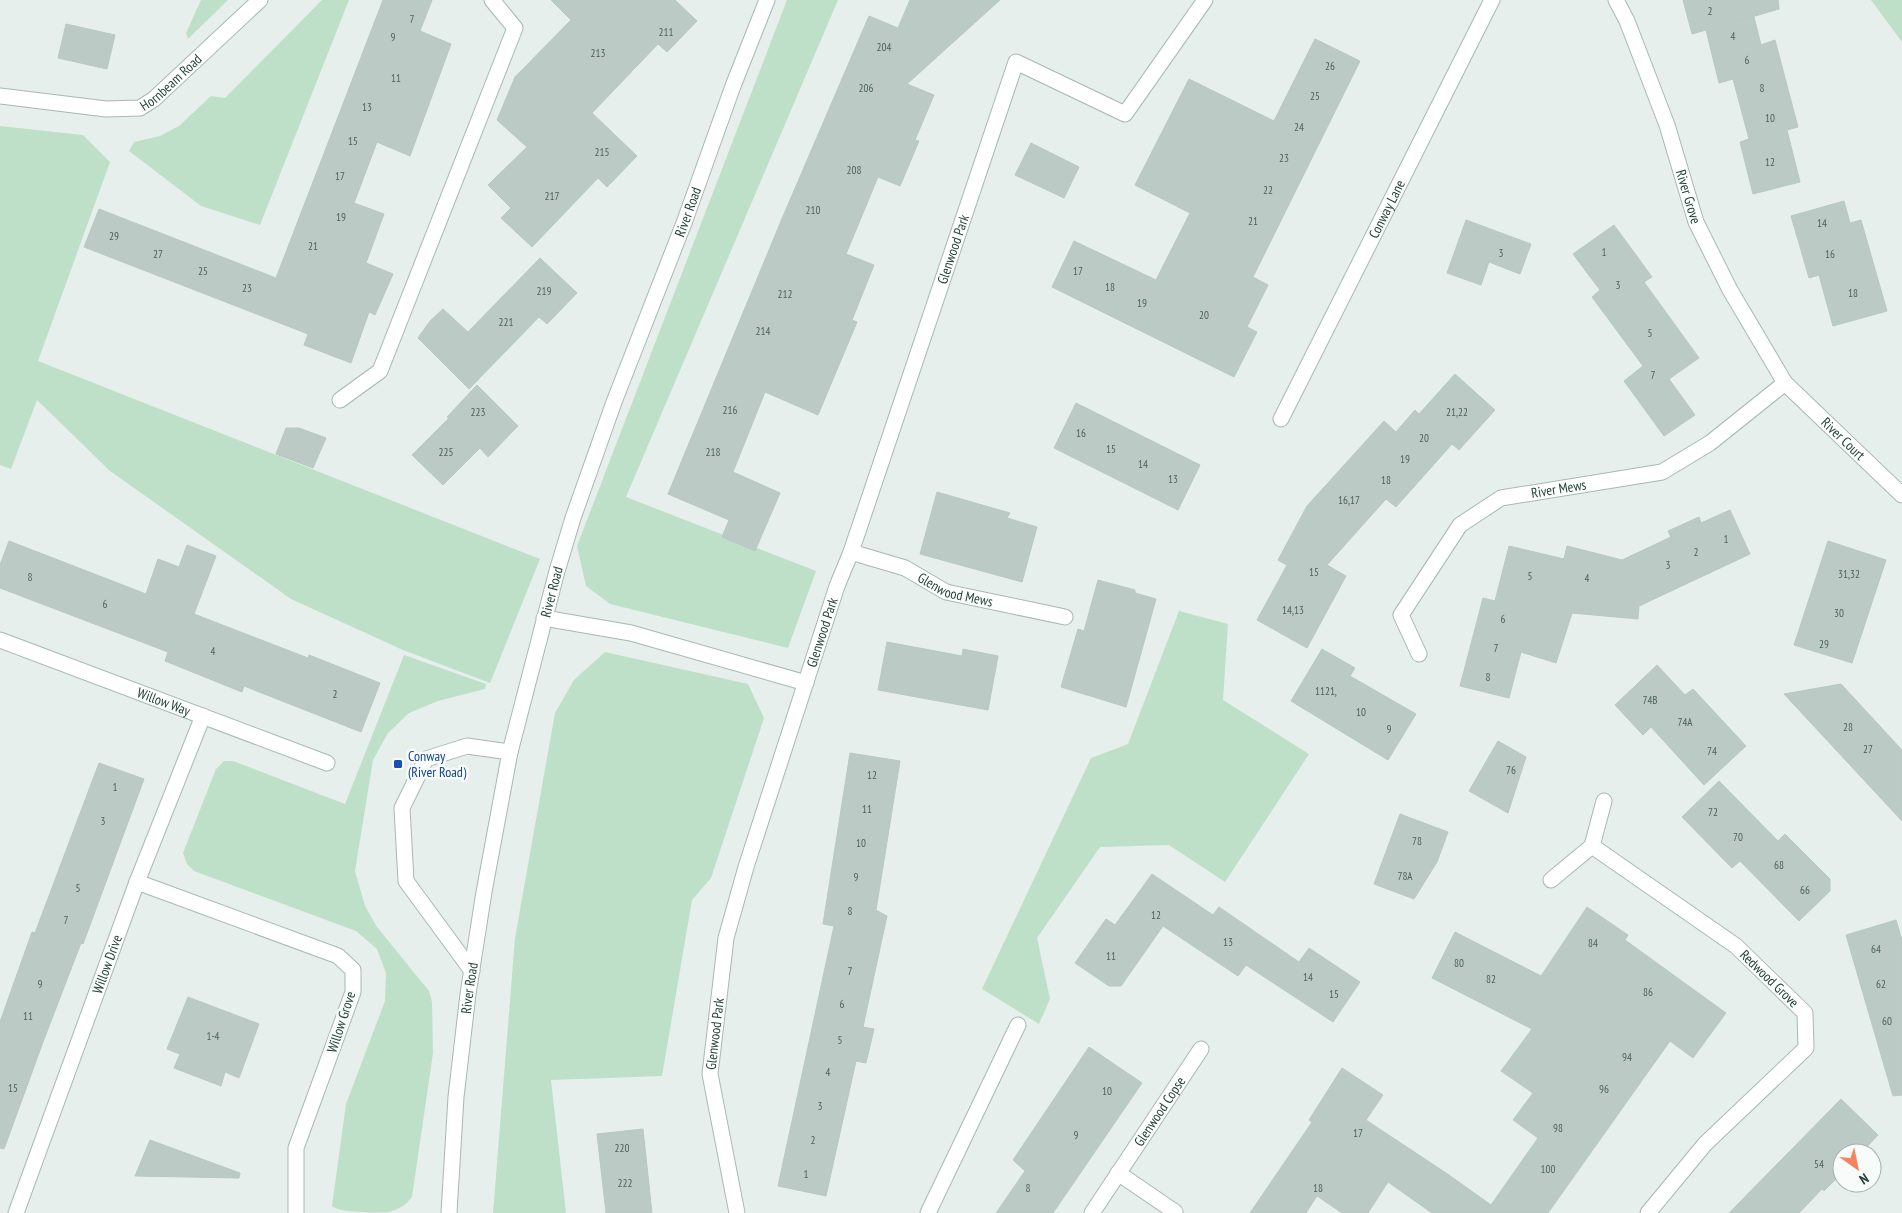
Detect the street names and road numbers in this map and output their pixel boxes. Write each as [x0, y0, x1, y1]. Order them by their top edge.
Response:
street label: Hornbeam Road [137, 50, 206, 115]
street label: River Grove [1672, 167, 1705, 226]
street label: Conway Lane [1364, 177, 1409, 241]
street label: River Road [671, 184, 705, 239]
street label: Glenwood Park [933, 212, 973, 286]
street label: River Court [1817, 414, 1869, 464]
street label: River Mews [1530, 475, 1588, 502]
street label: River Road [536, 564, 567, 619]
street label: Glenwood Mews [914, 568, 995, 611]
street label: Glenwood Park [802, 595, 842, 669]
street label: Willow Way [135, 683, 194, 720]
street label: Willow Drive [88, 932, 126, 996]
street label: Redwood Grove [1736, 946, 1803, 1011]
street label: River Road [457, 961, 482, 1015]
street label: Willow Grove [323, 989, 359, 1055]
street label: Glenwood Park [702, 996, 728, 1071]
street label: Glenwood Copse [1130, 1073, 1189, 1150]

